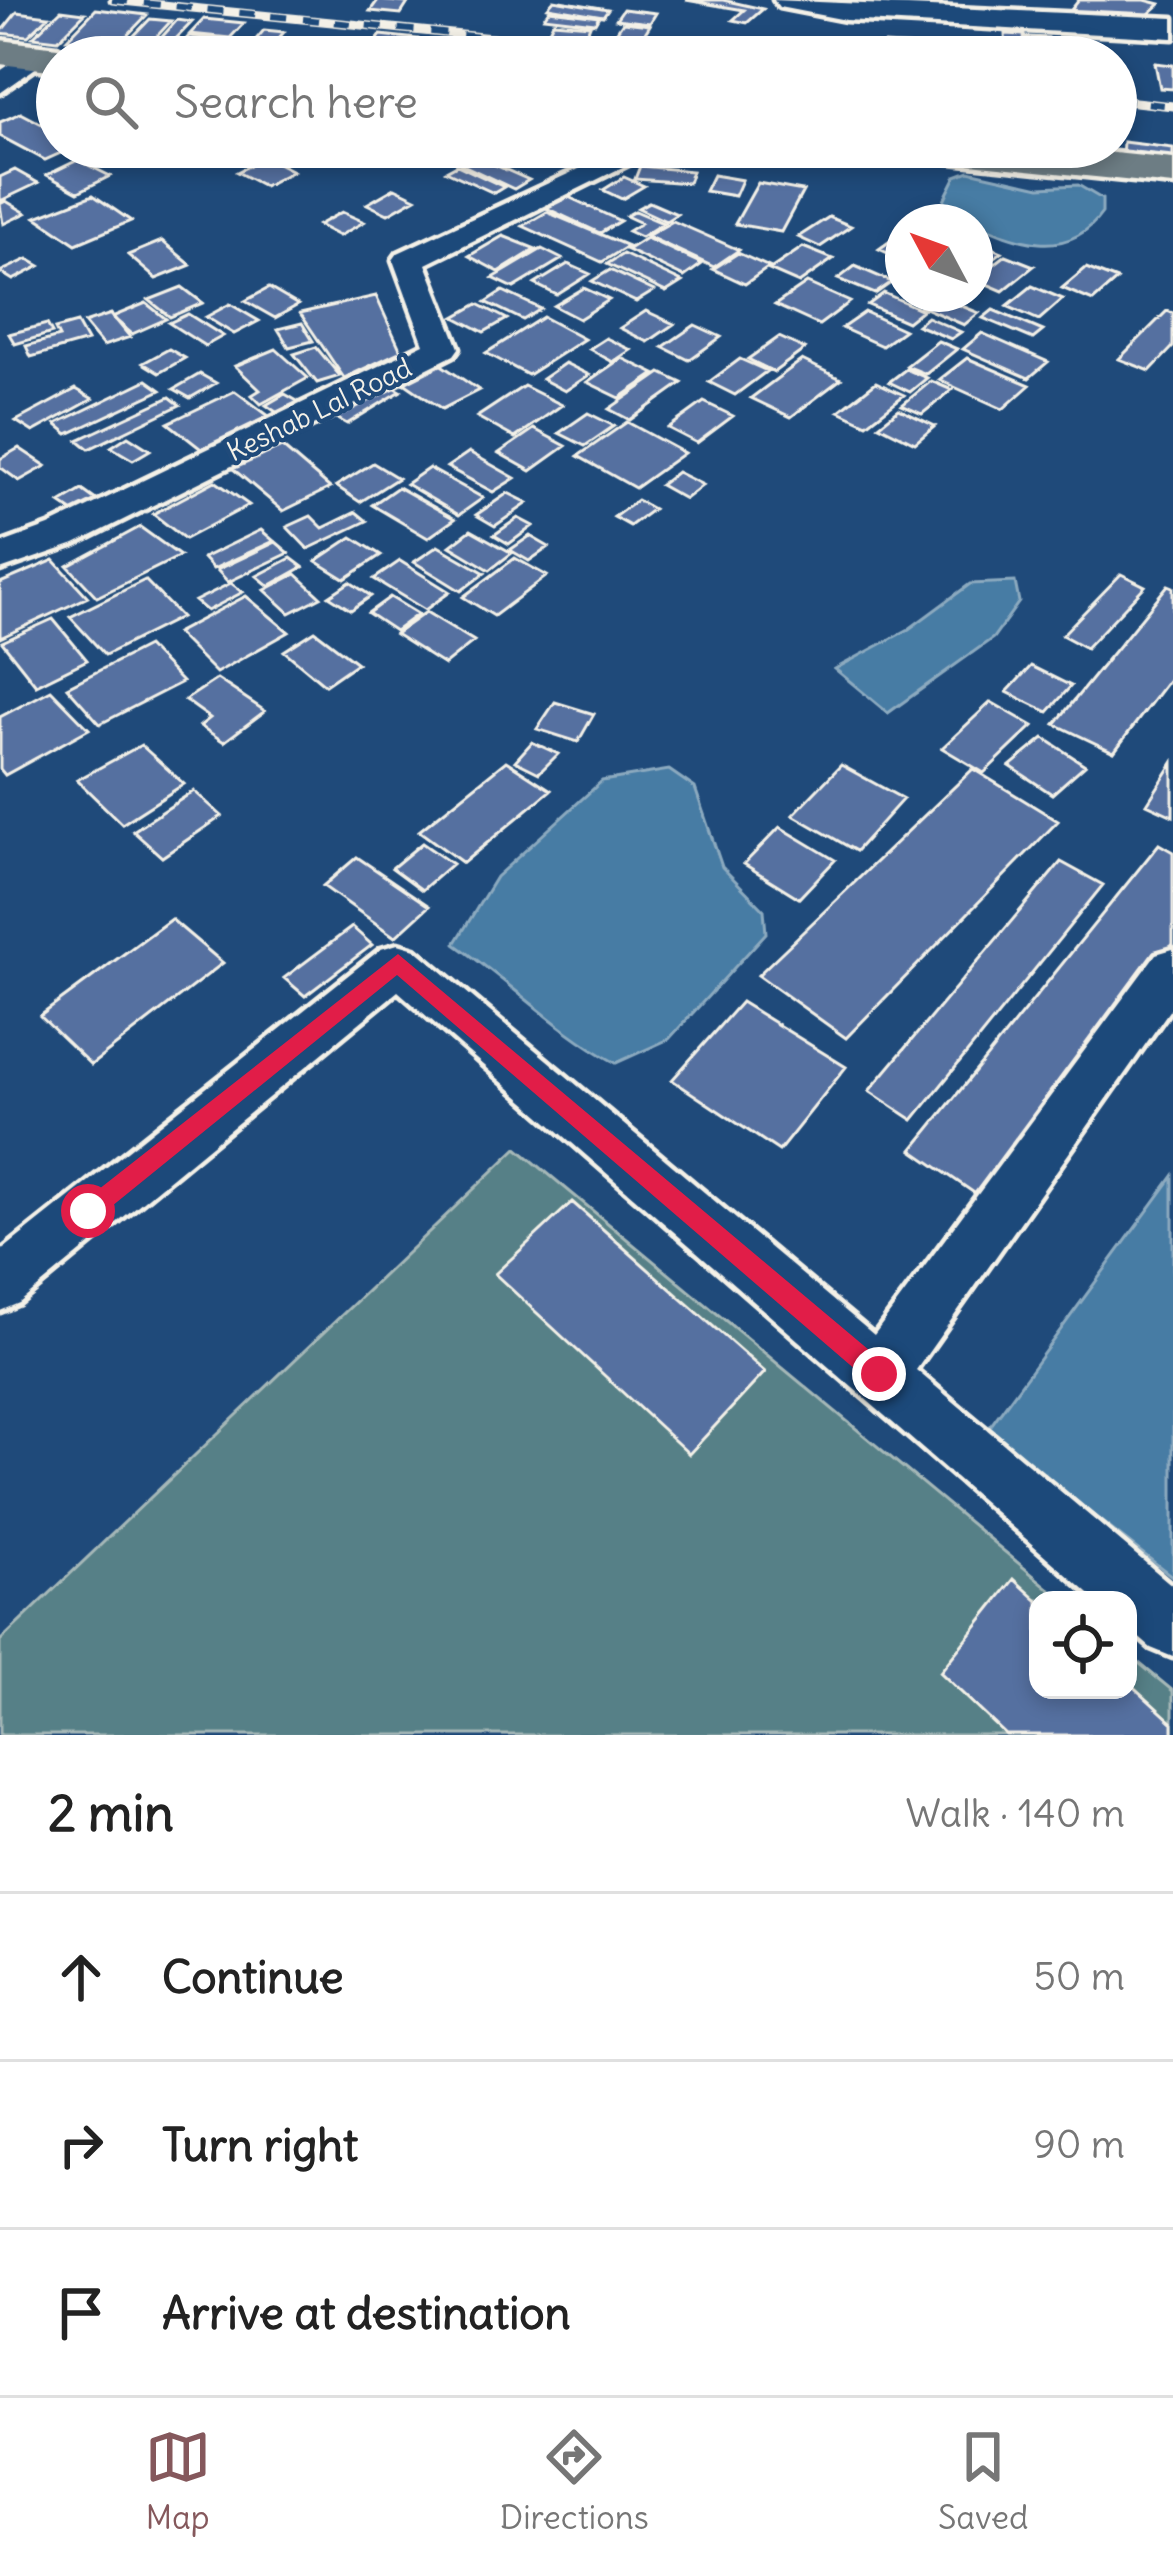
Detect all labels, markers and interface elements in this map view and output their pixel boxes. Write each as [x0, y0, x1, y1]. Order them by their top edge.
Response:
search box [36, 36, 1137, 168]
icon: search [78, 69, 144, 135]
text: Search here [174, 74, 418, 130]
north arrow [885, 204, 993, 312]
street label: Keshab Lal Road [221, 350, 417, 468]
route start [61, 1184, 115, 1238]
route end [852, 1347, 906, 1401]
map controls [1029, 1591, 1137, 1699]
button: locate [1029, 1591, 1137, 1699]
text: 2 min [48, 1781, 174, 1845]
text: Walk · 140 m [906, 1789, 1125, 1838]
icon: ahead [48, 1944, 114, 2010]
text: Continue [162, 1949, 344, 2005]
text: 50 m [1033, 1952, 1125, 2001]
icon: right [48, 2112, 114, 2178]
text: Turn right [162, 2117, 358, 2173]
text: 90 m [1033, 2120, 1125, 2169]
icon: arrive [48, 2280, 114, 2346]
text: Arrive at destination [162, 2285, 571, 2341]
tab: Map [145, 2424, 211, 2538]
tab: Directions [500, 2424, 649, 2538]
tab: Saved [938, 2424, 1028, 2538]

